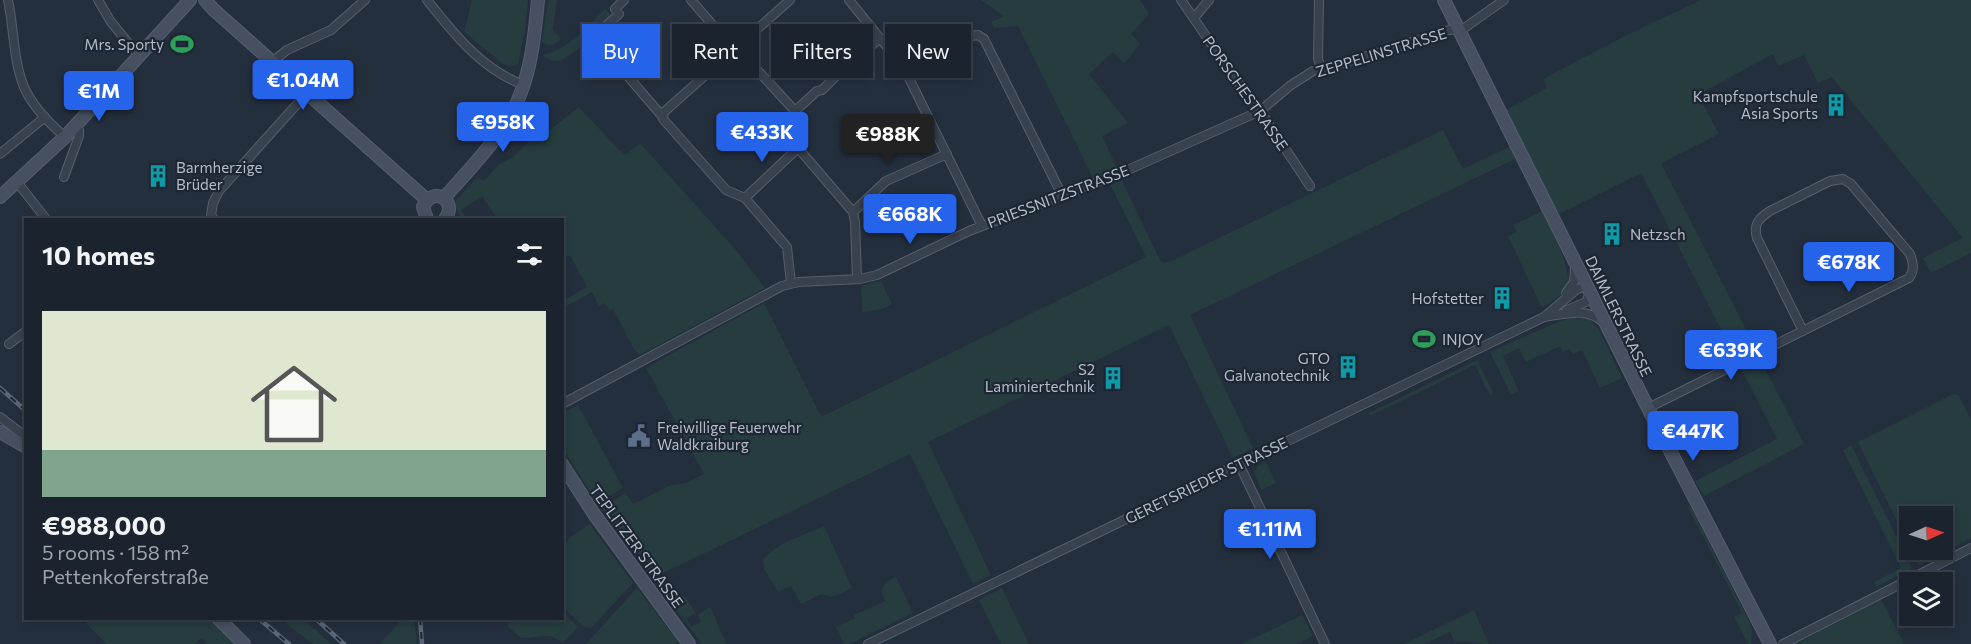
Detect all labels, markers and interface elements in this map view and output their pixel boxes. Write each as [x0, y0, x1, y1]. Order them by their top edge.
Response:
street label: ZEPPELINSTRASSE [1313, 23, 1449, 80]
chip: Buy [582, 24, 660, 78]
chip: Rent [672, 24, 759, 78]
chip: Filters [771, 24, 873, 78]
chip: New [885, 24, 971, 78]
sports icon: Mrs. Sporty [169, 31, 195, 57]
street label: PORSCHESTRASSE [1200, 32, 1292, 154]
place label: Mrs. Sporty [84, 35, 164, 53]
pin: €1.04M [254, 60, 352, 111]
text: €1.04M [267, 67, 339, 91]
pin: €1M [70, 71, 128, 122]
text: €1M [78, 78, 120, 102]
place label: Kampfsportschule Asia Sports [1693, 87, 1818, 122]
building icon: Kampfsportschule Asia Sports [1823, 92, 1849, 118]
pin: €958K [461, 102, 545, 153]
text: €958K [471, 109, 535, 133]
pin: €433K [720, 112, 804, 163]
pin: €988K [846, 114, 930, 165]
text: €433K [730, 119, 794, 143]
text: €988K [855, 121, 921, 145]
place label: Barmherzige Brüder [176, 158, 262, 193]
street label: PRIESSNITZSTRASSE [985, 161, 1132, 231]
building icon: Barmherzige Brüder [145, 163, 171, 189]
pin: €668K [868, 194, 952, 245]
text: €668K [877, 201, 943, 225]
building icon: Netzsch [1599, 221, 1625, 247]
place label: Netzsch [1630, 225, 1686, 243]
icon: filters [513, 238, 546, 271]
text: 10 homes [42, 239, 155, 270]
pin: €678K [1807, 242, 1891, 293]
text: €678K [1817, 249, 1881, 273]
street label: DAIMLERSTRASSE [1582, 253, 1656, 379]
building icon: Hofstetter [1489, 285, 1515, 311]
place label: Hofstetter [1411, 289, 1484, 307]
sports icon: INJOY [1411, 326, 1437, 352]
place label: INJOY [1442, 330, 1484, 348]
pin: €639K [1689, 330, 1773, 381]
text: €639K [1699, 337, 1763, 361]
place label: GTO Galvanotechnik [1224, 349, 1330, 384]
icon: home [240, 350, 348, 458]
building icon: GTO Galvanotechnik [1335, 354, 1361, 380]
place label: S2 Laminiertechnik [985, 360, 1095, 395]
building icon: S2 Laminiertechnik [1100, 365, 1126, 391]
pin: €447K [1651, 411, 1735, 462]
place label: Freiwillige Feuerwehr Waldkraiburg [657, 418, 802, 453]
text: €447K [1661, 418, 1725, 442]
public building icon: Freiwillige Feuerwehr Waldkraiburg [626, 423, 652, 449]
street label: GERETSRIEDER STRASSE [1122, 433, 1290, 527]
street label: TEPLITZER STRASSE [586, 481, 688, 611]
north arrow [1899, 506, 1953, 560]
map controls [1899, 506, 1953, 626]
text: €988,000 [42, 509, 166, 540]
pin: €1.11M [1221, 509, 1319, 560]
text: €1.11M [1238, 516, 1302, 540]
text: 5 rooms · 158 m² [42, 540, 189, 564]
text: Pettenkoferstraße [42, 564, 209, 588]
button: layers [1899, 572, 1953, 626]

